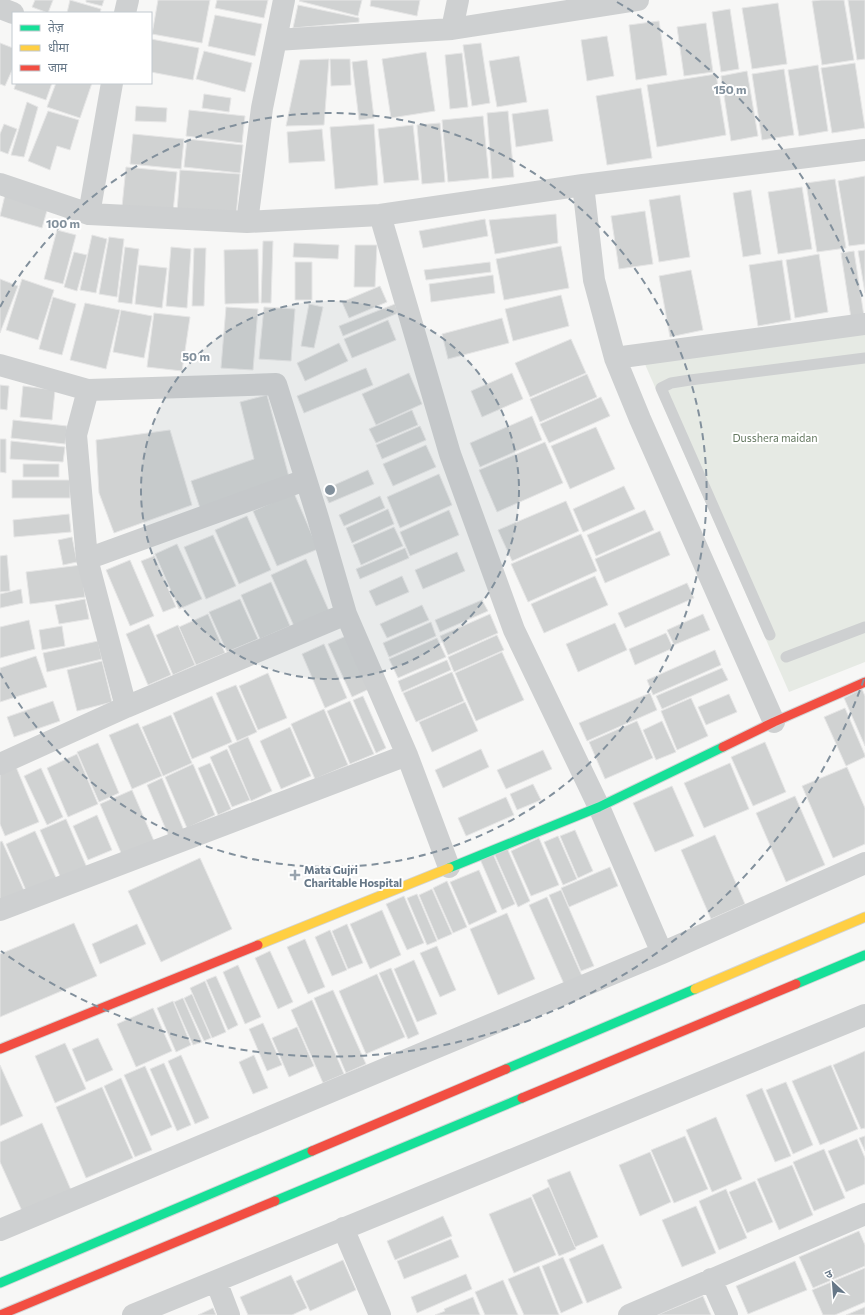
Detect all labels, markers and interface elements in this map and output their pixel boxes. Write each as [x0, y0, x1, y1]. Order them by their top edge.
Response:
legend [12, 12, 152, 84]
text: तेज़ [48, 20, 65, 34]
text: धीमा [48, 40, 70, 54]
text: जाम [48, 60, 68, 74]
text: 150 m [713, 82, 747, 96]
text: 100 m [46, 216, 80, 230]
text: 50 m [182, 349, 210, 363]
park label: Dusshera maidan [732, 431, 818, 444]
centre of rings [323, 483, 337, 497]
place label: Mata Gujri Charitable Hospital [304, 863, 402, 889]
marker: Mata Gujri Charitable Hospital [289, 869, 301, 881]
north arrow [813, 1263, 853, 1303]
text: उ [823, 1266, 835, 1281]

